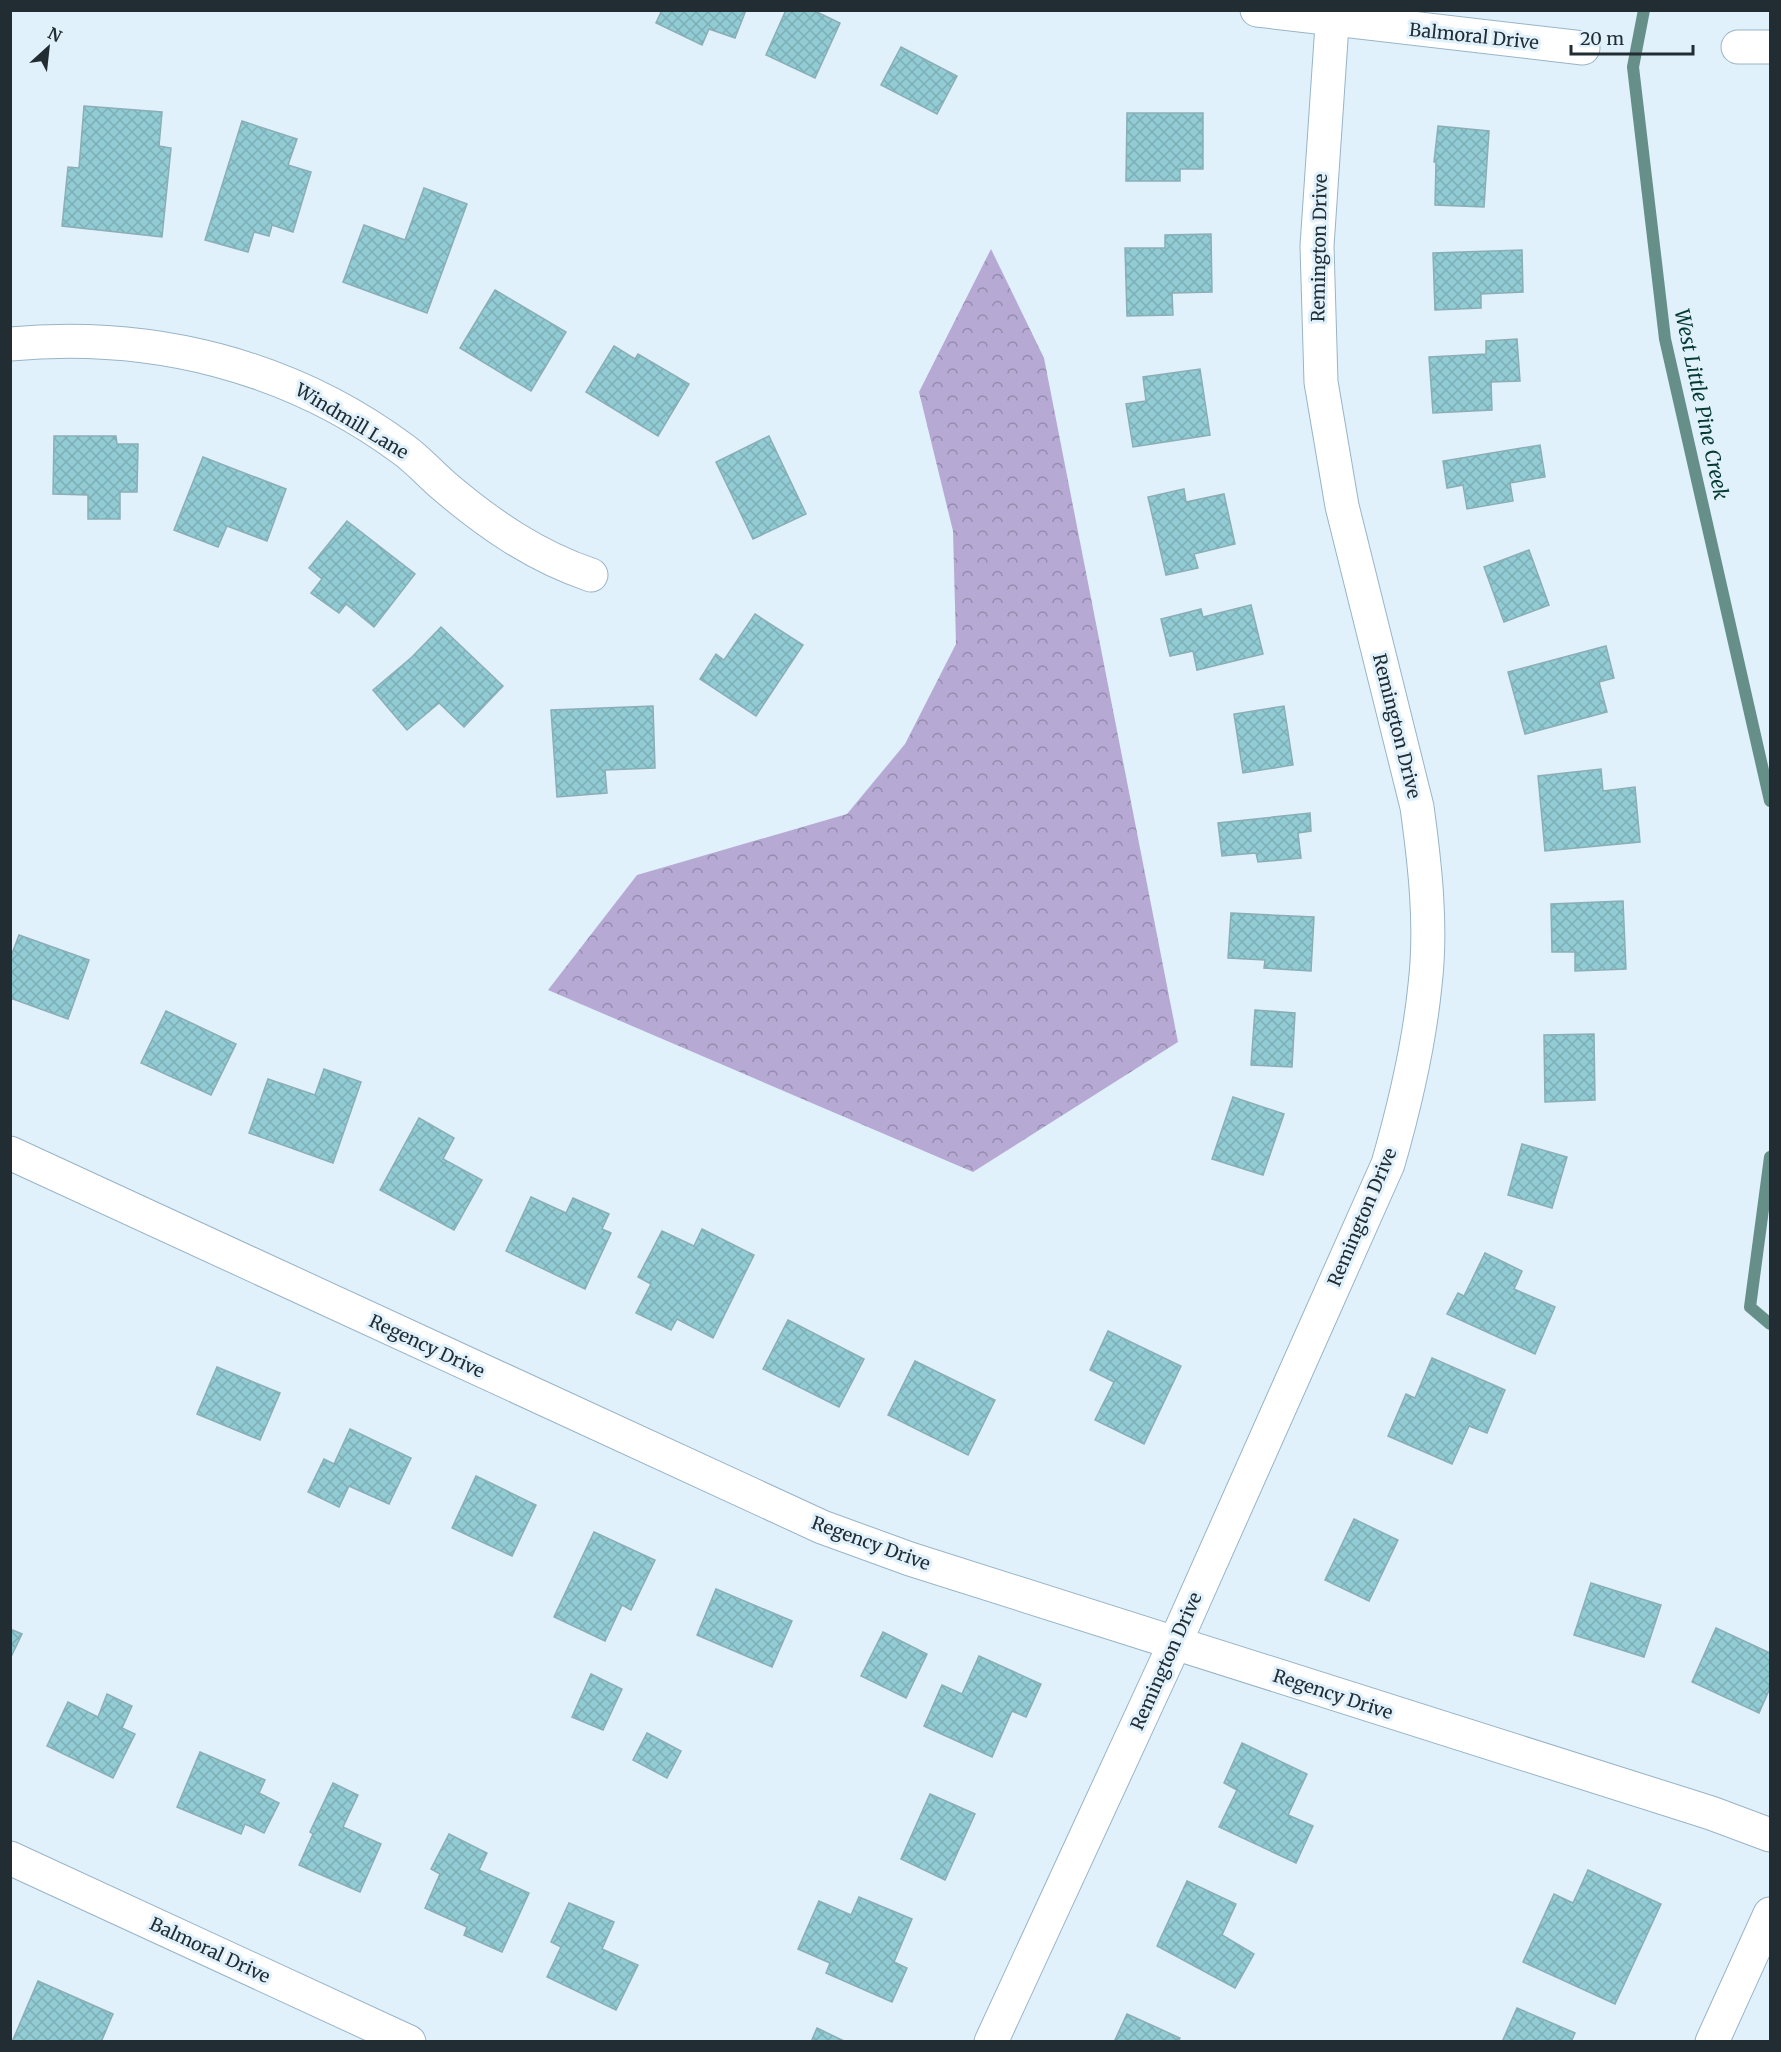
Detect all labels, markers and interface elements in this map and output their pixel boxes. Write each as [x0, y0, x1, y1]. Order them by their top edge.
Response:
north arrow [18, 18, 78, 78]
street label: Balmoral Drive [1408, 18, 1540, 54]
scale bar [1571, 18, 1692, 56]
text: N [45, 23, 65, 47]
text: 20 m [1580, 27, 1624, 50]
street label: Remington Drive [1306, 174, 1332, 322]
water label: West Little Pine Creek [1670, 306, 1734, 502]
street label: Windmill Lane [290, 378, 413, 464]
street label: Remington Drive [1368, 651, 1426, 801]
street label: Remington Drive [1322, 1144, 1402, 1290]
street label: Regency Drive [366, 1309, 488, 1383]
street label: Regency Drive [809, 1511, 933, 1575]
street label: Remington Drive [1125, 1589, 1207, 1733]
street label: Regency Drive [1270, 1664, 1396, 1724]
street label: Balmoral Drive [146, 1912, 274, 1988]

